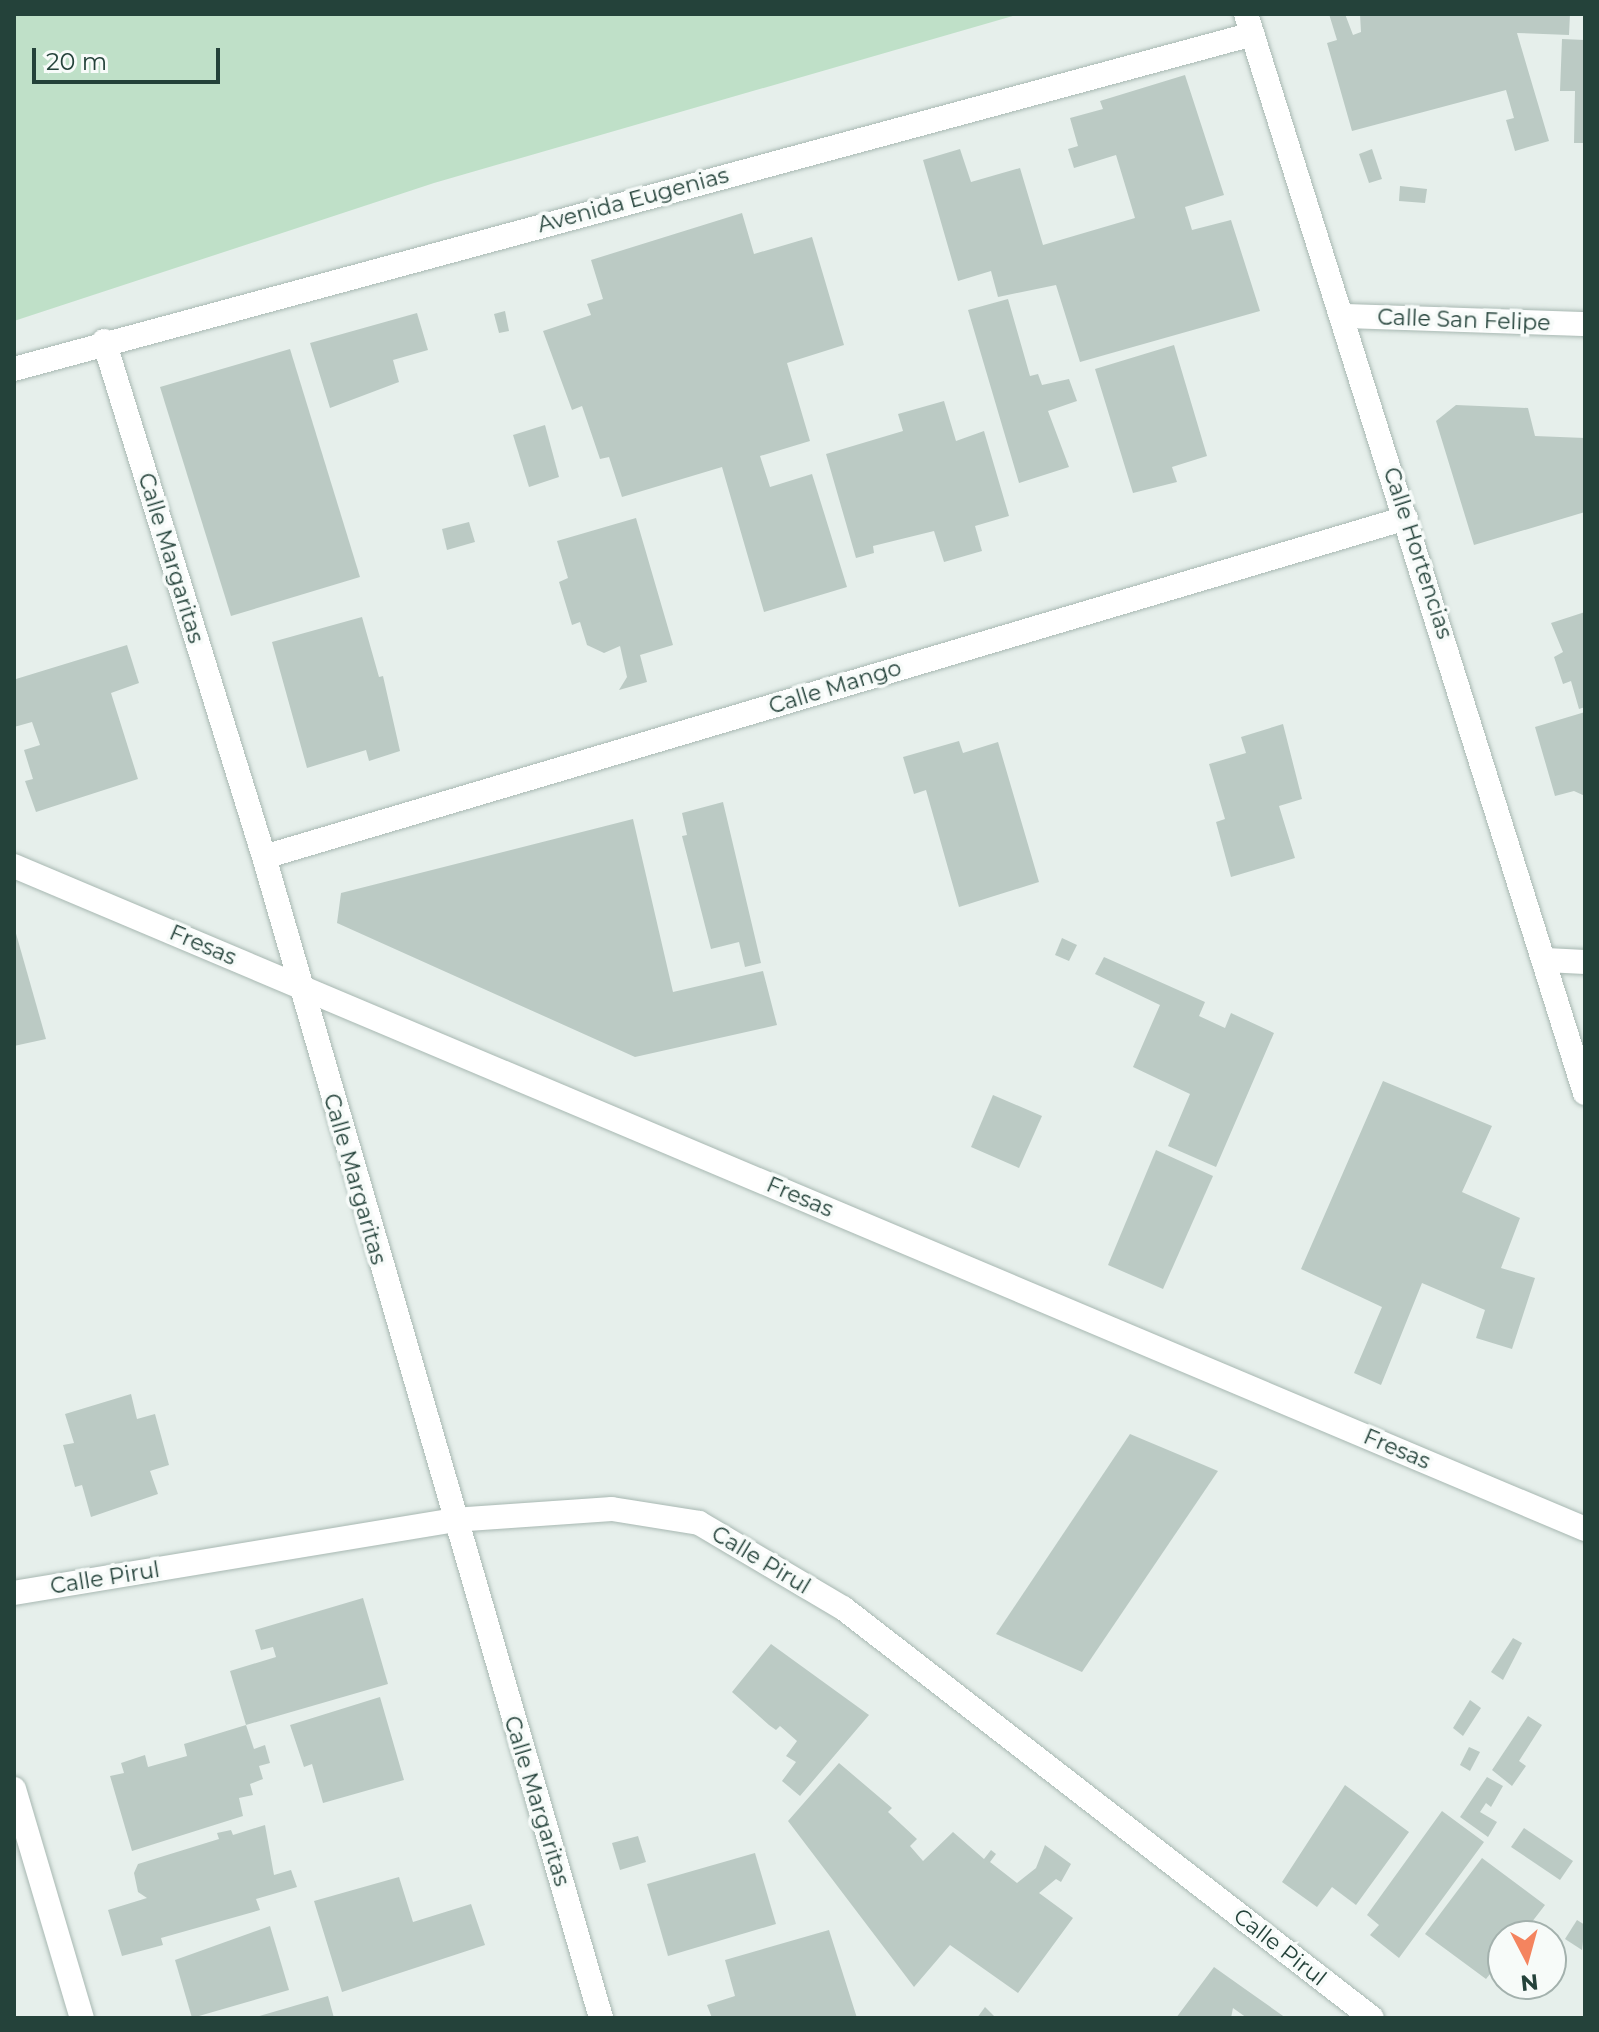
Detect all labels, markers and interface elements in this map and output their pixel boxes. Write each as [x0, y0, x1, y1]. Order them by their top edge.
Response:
scale bar [36, 32, 224, 82]
text: 20 m [46, 47, 107, 76]
street label: Avenida Eugenias [535, 162, 731, 238]
street label: Calle San Felipe [1377, 304, 1551, 336]
street label: Calle Hortencias [1378, 464, 1458, 642]
street label: Calle Margaritas [133, 470, 209, 646]
street label: Calle Mango [766, 654, 904, 720]
street label: Fresas [166, 919, 240, 971]
street label: Calle Margaritas [318, 1091, 392, 1267]
street label: Fresas [763, 1171, 837, 1223]
street label: Fresas [1360, 1423, 1434, 1475]
street label: Calle Pirul [707, 1520, 815, 1600]
street label: Calle Pirul [48, 1556, 162, 1600]
street label: Calle Margaritas [499, 1713, 575, 1889]
street label: Calle Pirul [1228, 1903, 1332, 1991]
north arrow [1487, 1920, 1567, 2000]
text: N [1519, 1968, 1540, 1997]

